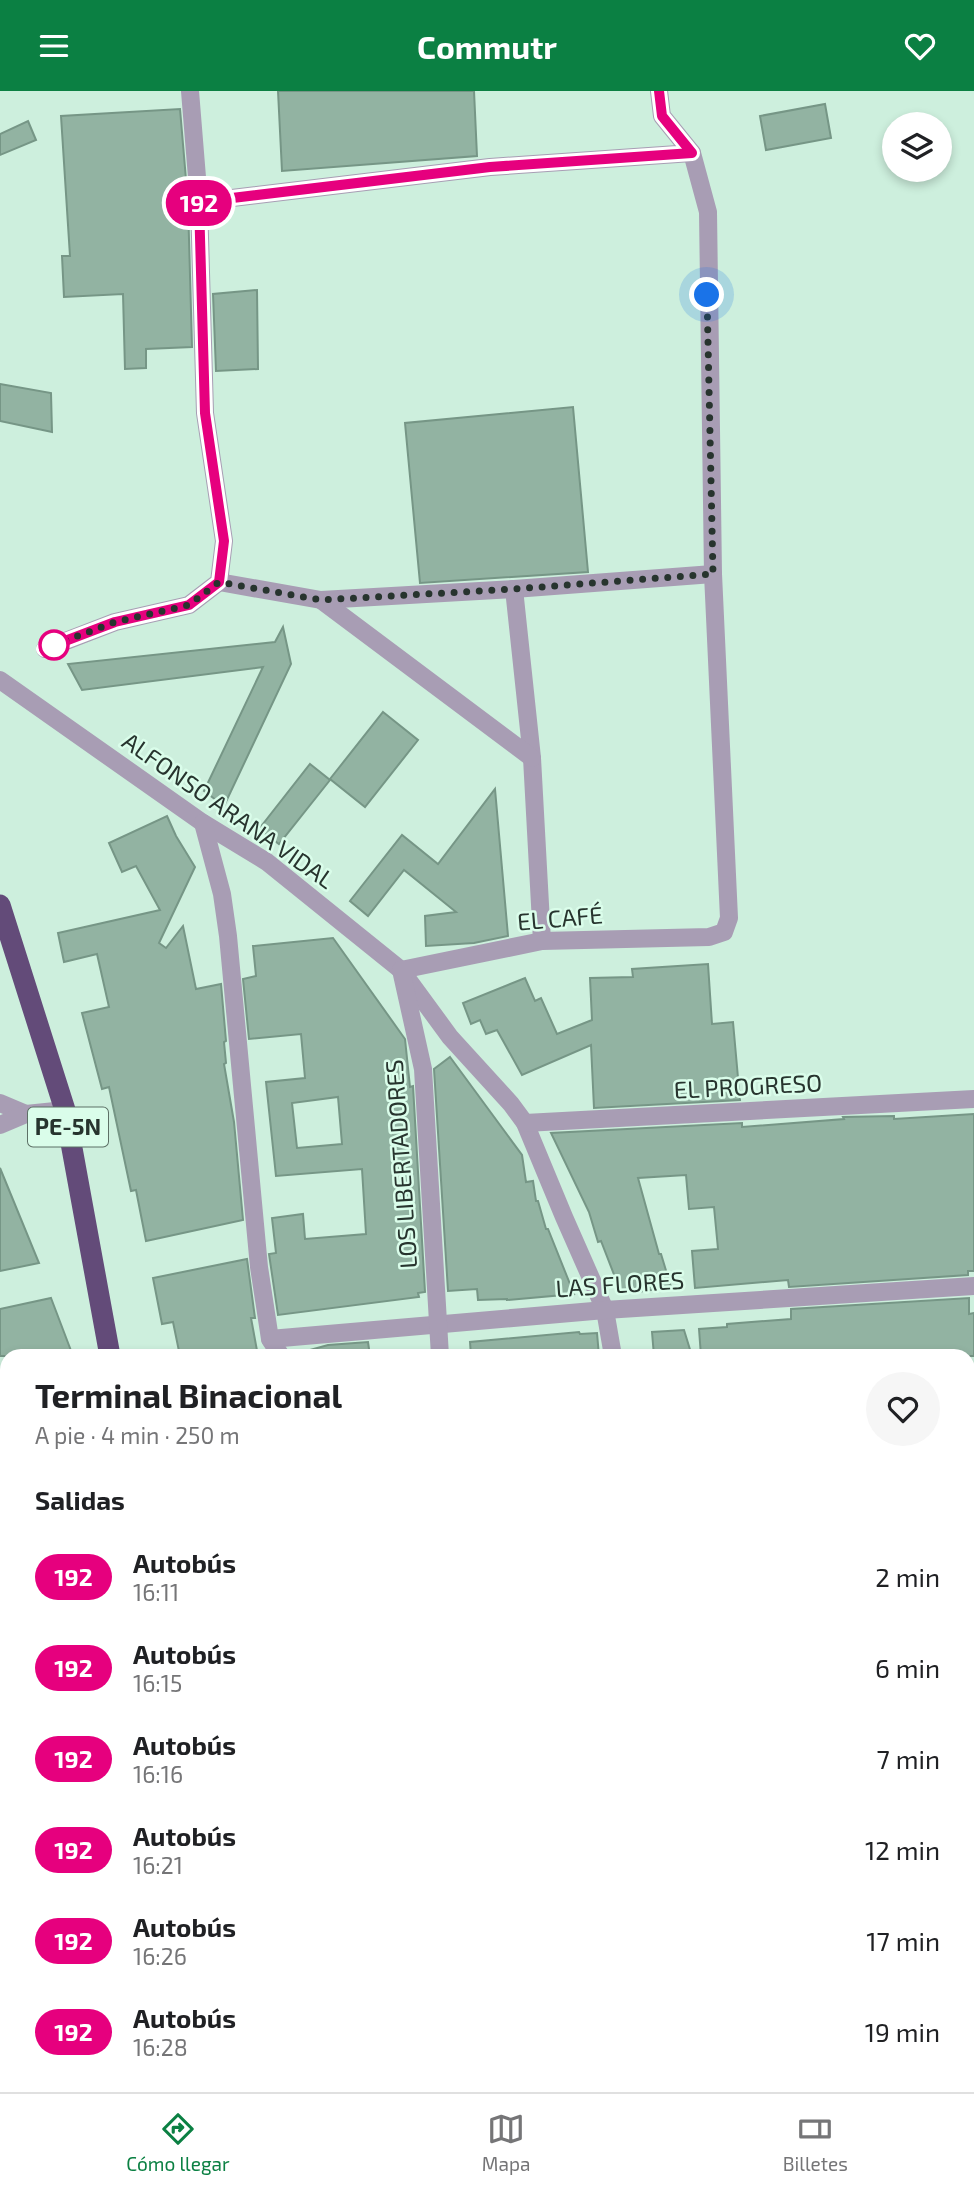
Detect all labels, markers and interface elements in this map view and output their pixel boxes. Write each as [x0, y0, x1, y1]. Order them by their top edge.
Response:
icon: menu [35, 27, 73, 65]
text: Commutr [417, 27, 557, 65]
icon: heart [901, 27, 939, 65]
map controls [882, 112, 952, 182]
button: layers [882, 112, 952, 182]
line badge: 192 [159, 180, 239, 226]
text: 192 [180, 188, 218, 217]
your location [689, 277, 724, 312]
unlabelled marker [39, 630, 69, 660]
street label: ALFONSO ARANA VIDAL [117, 726, 340, 894]
street label: EL CAFÉ [516, 899, 604, 936]
street label: LOS LIBERTADORES [379, 1059, 422, 1270]
street label: EL PROGRESO [673, 1067, 823, 1104]
road number: PE-5N [28, 1107, 108, 1147]
street label: LAS FLORES [555, 1265, 685, 1302]
button: heart [866, 1372, 940, 1446]
text: Terminal Binacional [35, 1375, 342, 1415]
text: A pie · 4 min · 250 m [35, 1421, 240, 1449]
text: Salidas [35, 1484, 125, 1515]
text: Autobús [133, 1547, 236, 1578]
text: 2 min [875, 1561, 940, 1592]
text: 192 [54, 1562, 93, 1591]
text: 16:11 [133, 1578, 179, 1606]
text: Autobús [133, 1638, 236, 1669]
text: 6 min [875, 1652, 940, 1683]
text: 192 [54, 1653, 93, 1682]
text: 16:15 [133, 1669, 182, 1697]
text: Autobús [133, 1729, 236, 1760]
text: 7 min [877, 1743, 940, 1774]
text: 192 [54, 1744, 93, 1773]
text: 16:16 [133, 1760, 183, 1788]
text: Autobús [133, 1820, 236, 1851]
text: 12 min [865, 1834, 940, 1865]
text: 192 [54, 1835, 93, 1864]
text: 16:21 [133, 1851, 183, 1879]
text: Autobús [133, 1911, 236, 1942]
text: 17 min [866, 1925, 940, 1956]
text: 192 [54, 1926, 93, 1955]
text: 16:26 [133, 1942, 187, 1970]
text: Autobús [133, 2002, 236, 2033]
text: 19 min [865, 2016, 940, 2047]
text: 192 [54, 2017, 93, 2046]
text: 16:28 [133, 2033, 188, 2061]
tab: Cómo llegar [126, 2110, 230, 2175]
tab: Mapa [482, 2110, 530, 2175]
tab: Billetes [783, 2110, 848, 2175]

